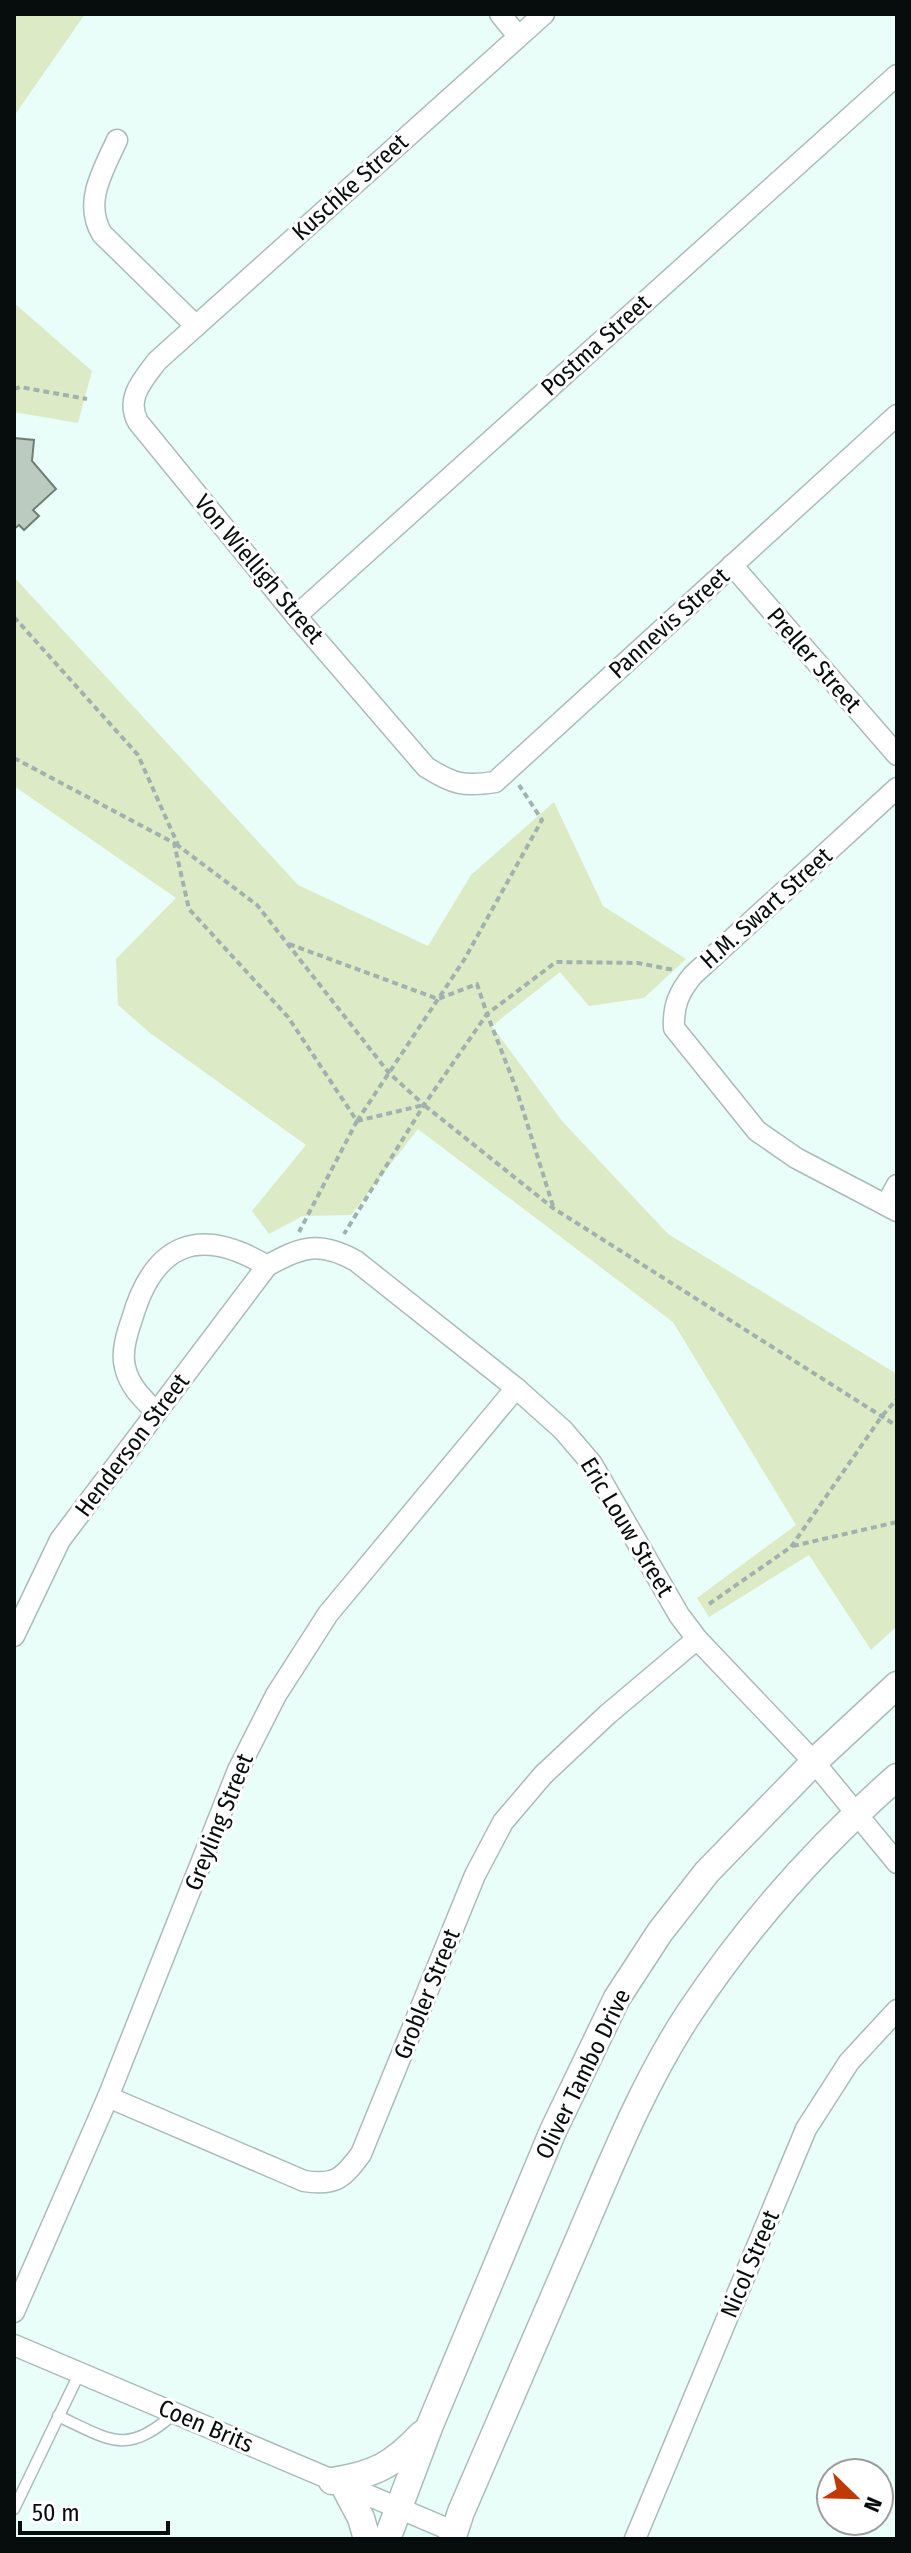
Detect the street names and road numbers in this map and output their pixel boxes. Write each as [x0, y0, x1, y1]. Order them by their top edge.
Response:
street label: Kuschke Street [286, 128, 414, 246]
street label: Postma Street [536, 289, 657, 401]
street label: Von Wielligh Street [189, 489, 330, 649]
street label: Pannevis Street [603, 562, 735, 684]
street label: Preller Street [761, 602, 867, 718]
street label: H.M. Swart Street [694, 842, 838, 974]
street label: Henderson Street [69, 1368, 195, 1522]
street label: Eric Louw Street [575, 1452, 680, 1602]
street label: Greyling Street [179, 1749, 259, 1894]
street label: Grobler Street [388, 1925, 466, 2063]
street label: Oliver Tambo Drive [530, 1984, 636, 2164]
street label: Nicol Street [715, 2206, 785, 2322]
street label: Coen Brits [154, 2394, 258, 2458]

